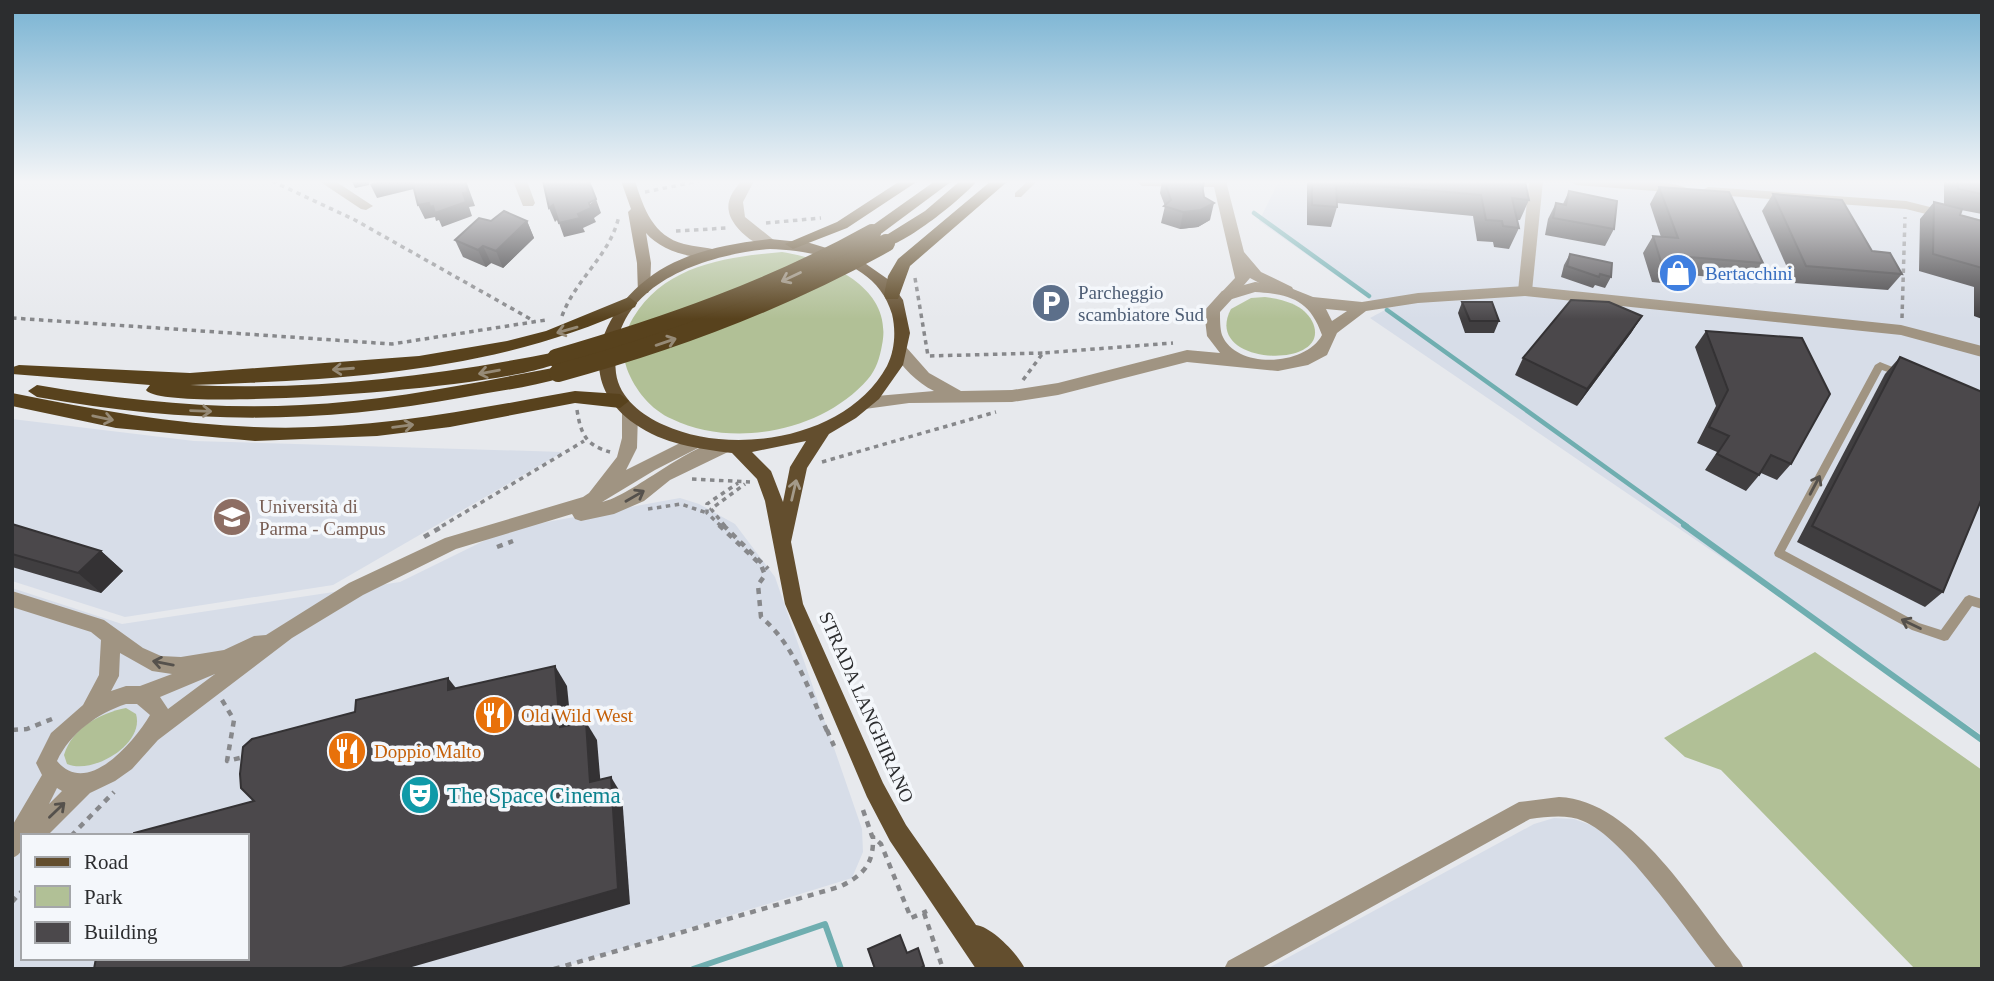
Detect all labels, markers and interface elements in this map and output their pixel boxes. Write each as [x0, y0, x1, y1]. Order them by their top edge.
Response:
shop icon: Bertacchini [1657, 252, 1699, 294]
place label: Bertacchini [1705, 263, 1793, 284]
one-way arrow [781, 271, 802, 284]
parking icon: Parcheggio scambiatore Sud [1030, 282, 1072, 324]
place label: Parcheggio scambiatore Sud [1078, 282, 1205, 325]
one-way arrow [556, 325, 578, 338]
one-way arrow [655, 335, 677, 347]
one-way arrow [332, 363, 355, 376]
one-way arrow [478, 366, 501, 379]
one-way arrow [189, 405, 212, 418]
one-way arrow [91, 412, 114, 426]
one-way arrow [391, 419, 414, 432]
one-way arrow [1809, 475, 1823, 496]
one-way arrow [787, 479, 801, 502]
one-way arrow [625, 489, 645, 503]
school or university icon: Università di Parma - Campus [211, 496, 253, 538]
place label: Università di Parma - Campus [259, 496, 386, 539]
street label: STRADA LANGHIRANO [815, 609, 918, 806]
one-way arrow [1901, 617, 1922, 630]
one-way arrow [152, 656, 175, 670]
restaurant icon: Old Wild West [473, 694, 515, 736]
place label: Old Wild West [521, 705, 634, 726]
restaurant icon: Doppio Malto [326, 730, 368, 772]
place label: Doppio Malto [374, 741, 481, 762]
theatre icon: The Space Cinema [399, 774, 441, 816]
place label: The Space Cinema [447, 783, 621, 808]
one-way arrow [48, 802, 65, 819]
legend [21, 834, 248, 960]
text: Road [84, 850, 129, 874]
text: Park [84, 885, 123, 909]
text: Building [84, 920, 158, 944]

